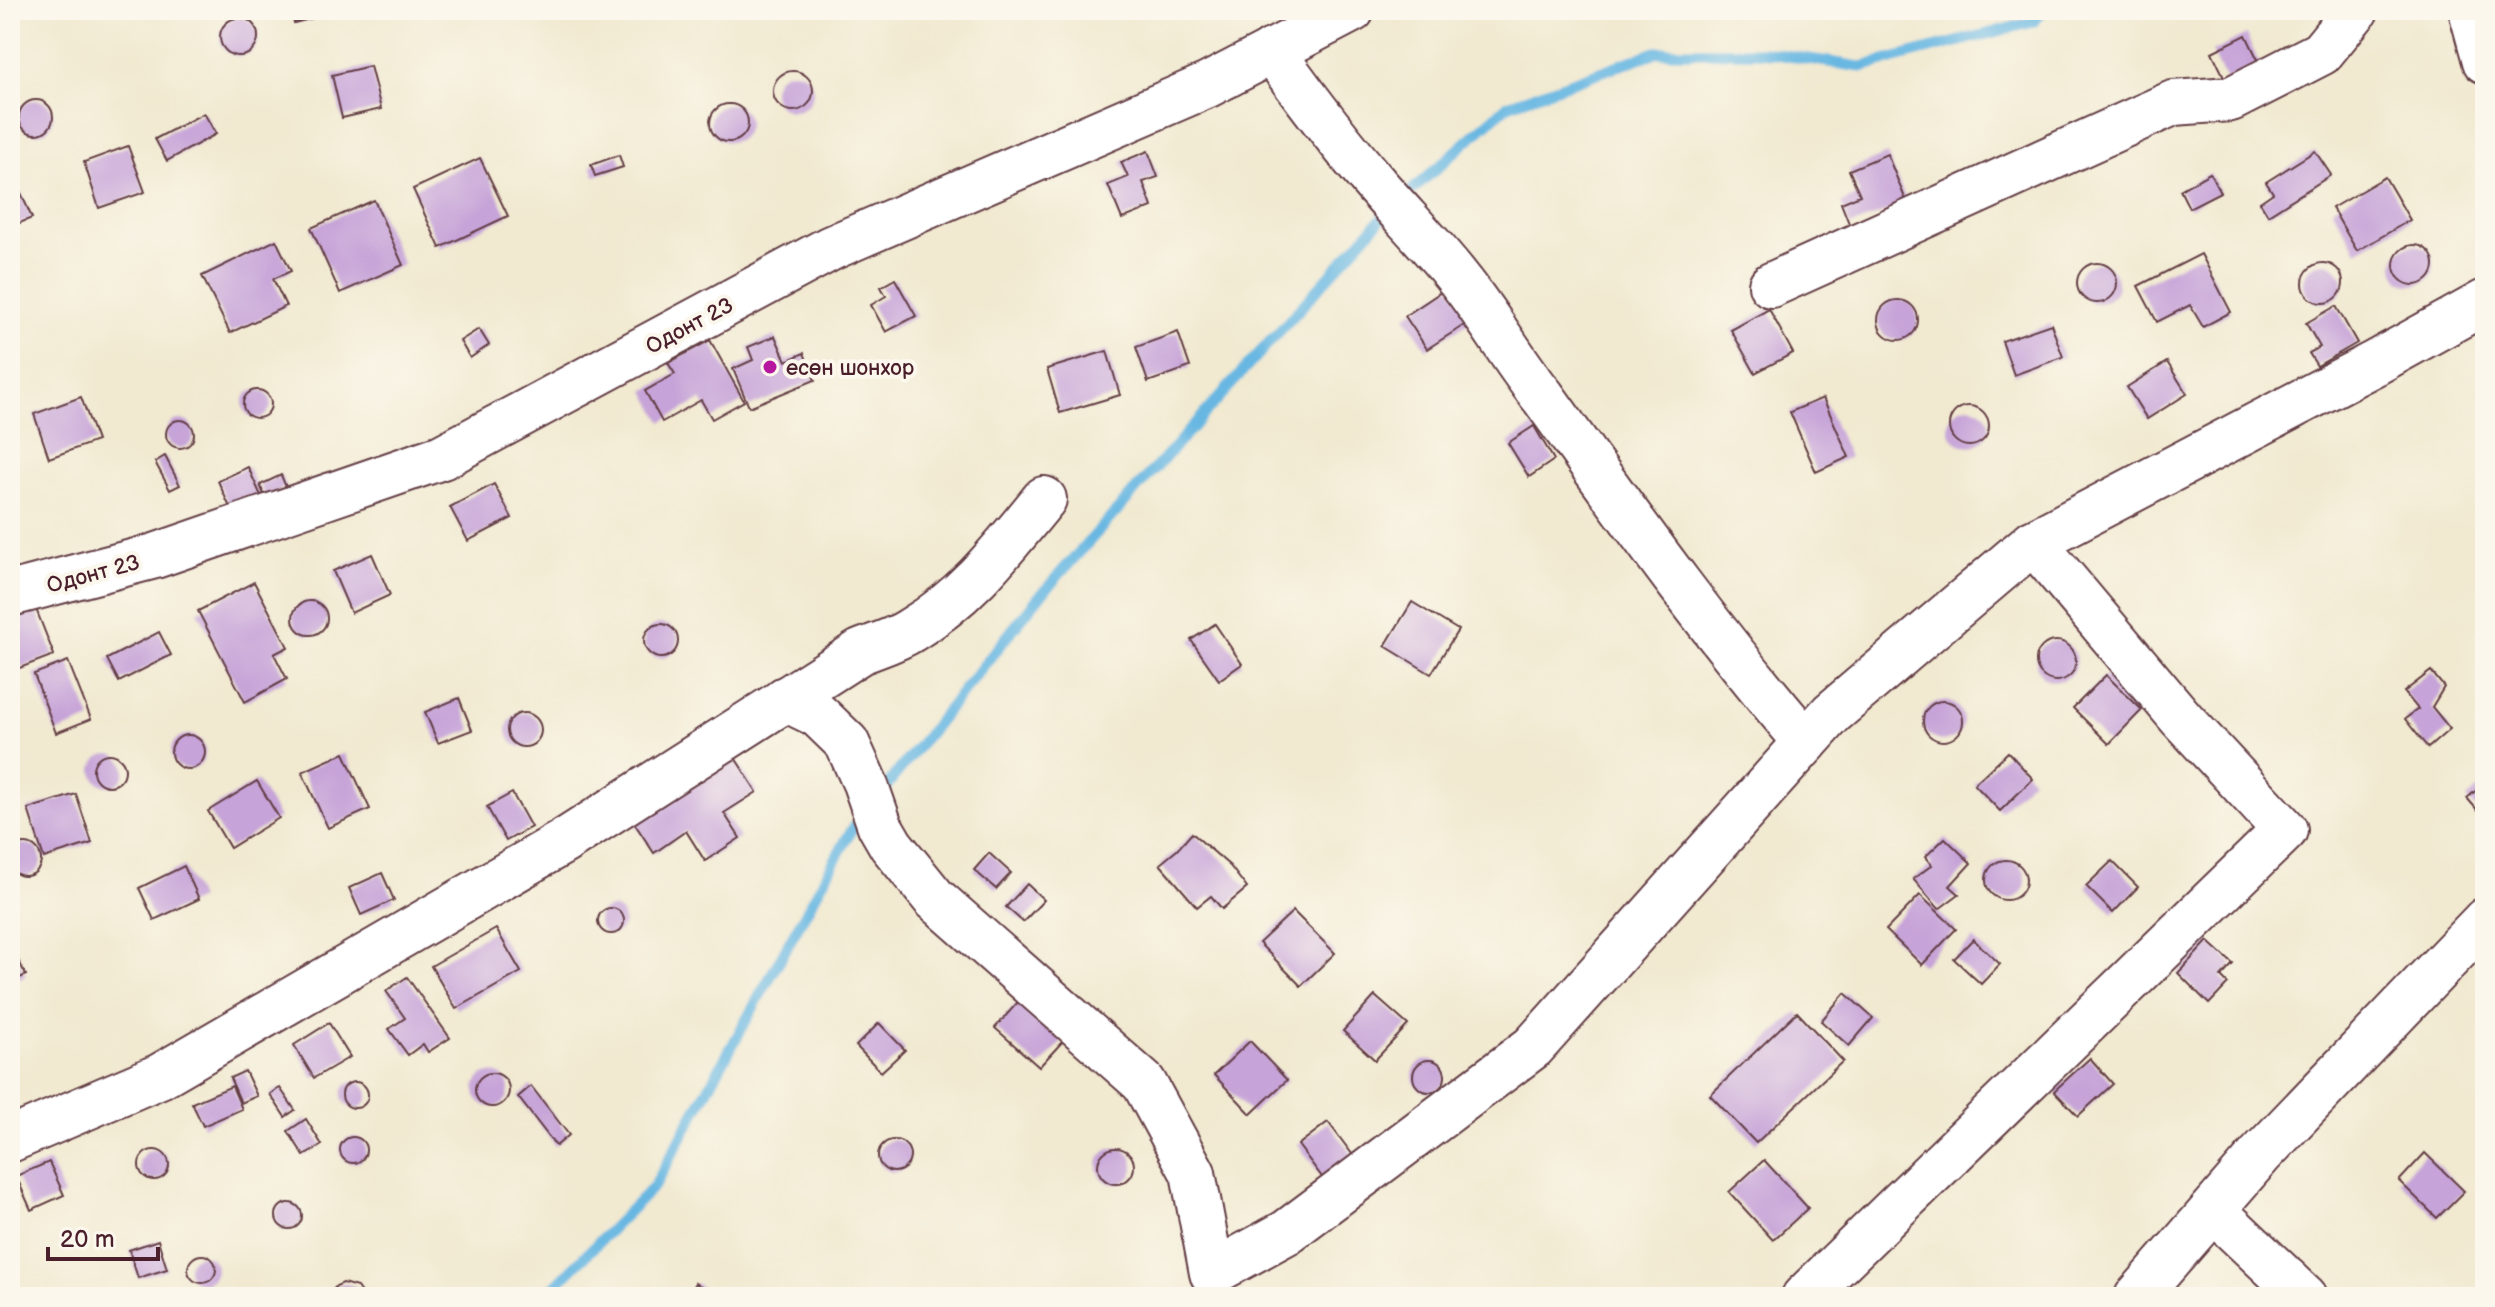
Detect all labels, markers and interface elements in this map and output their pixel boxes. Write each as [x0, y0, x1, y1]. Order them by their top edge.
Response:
street label: Одонт 23 [641, 292, 738, 361]
place label: есөн шонхор [786, 355, 915, 382]
marker: есөн шонхор [761, 358, 779, 376]
street label: Одонт 23 [44, 549, 143, 600]
scale bar [48, 1211, 158, 1261]
text: 20 m [60, 1225, 115, 1254]

